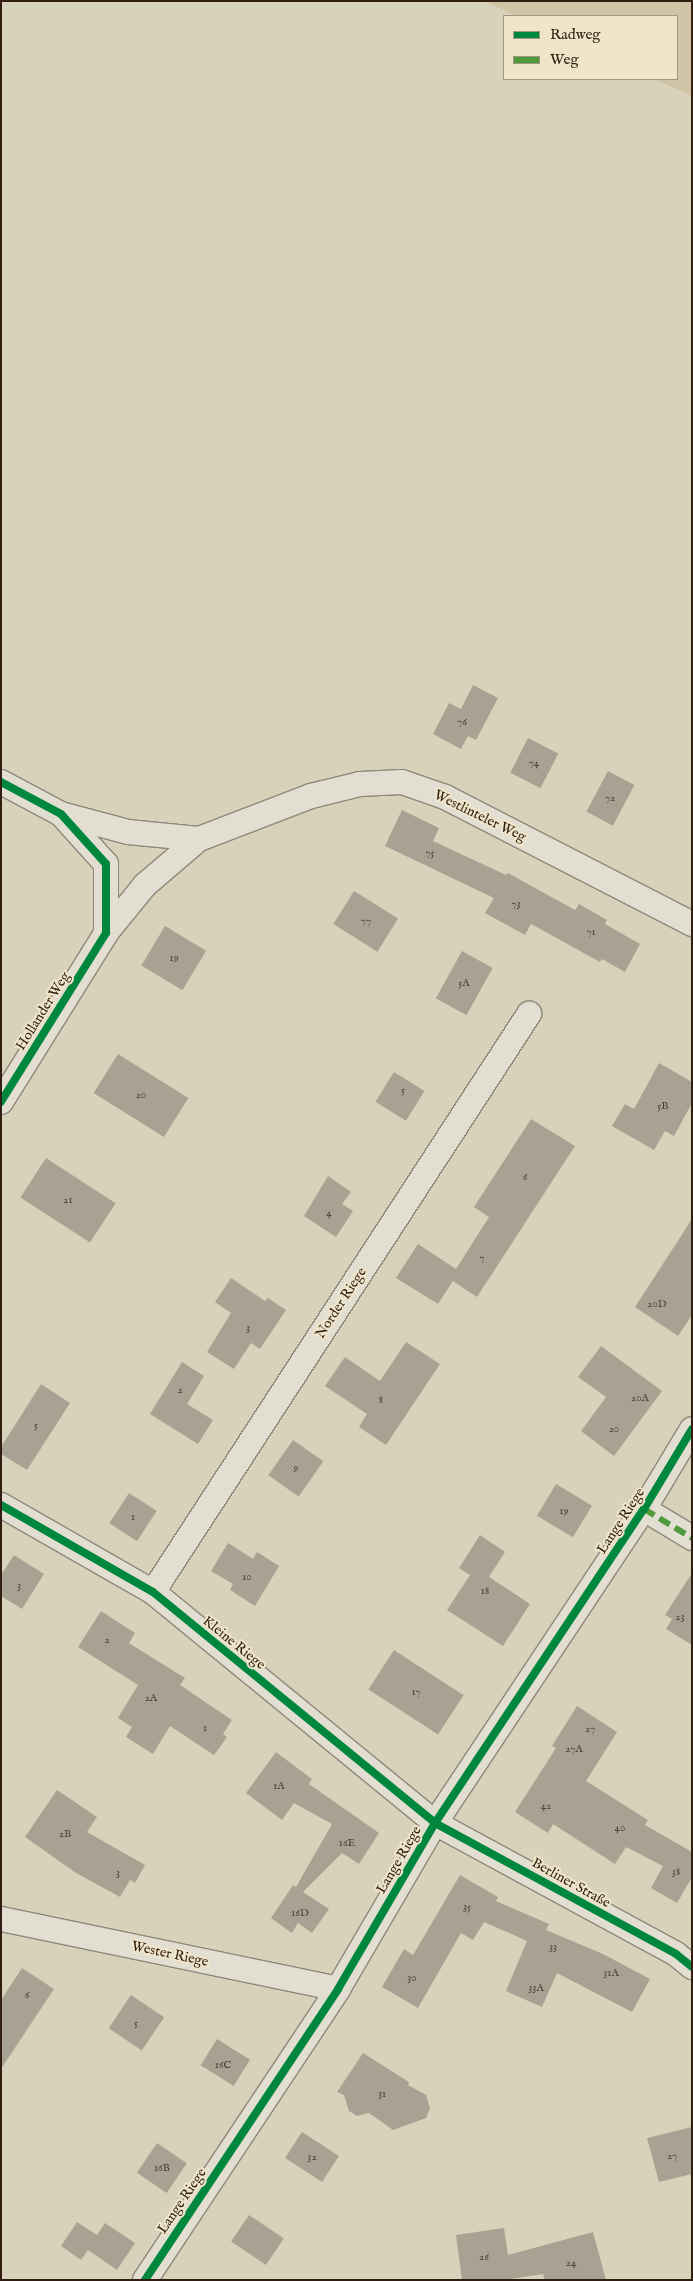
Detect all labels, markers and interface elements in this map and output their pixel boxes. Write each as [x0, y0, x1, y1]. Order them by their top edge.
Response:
legend [503, 15, 678, 80]
text: Radweg [550, 25, 601, 44]
text: Weg [550, 50, 579, 69]
house number: 76 [457, 715, 467, 729]
house number: 74 [529, 756, 539, 770]
street label: Westlinteler Weg [431, 787, 529, 845]
house number: 72 [605, 791, 615, 805]
house number: 75 [425, 846, 435, 860]
house number: 73 [511, 897, 521, 911]
house number: 77 [361, 914, 371, 928]
house number: 71 [586, 925, 596, 939]
house number: 19 [170, 951, 178, 965]
street label: Hollander Weg [12, 969, 74, 1053]
house number: 5A [458, 976, 470, 990]
house number: 5 [401, 1083, 405, 1097]
house number: 20 [136, 1088, 146, 1102]
house number: 5B [657, 1099, 669, 1113]
house number: 6 [523, 1170, 527, 1184]
house number: 21 [63, 1193, 73, 1207]
house number: 4 [326, 1206, 332, 1220]
house number: 7 [479, 1251, 485, 1265]
street label: Norder Riege [312, 1264, 370, 1342]
house number: 20D [647, 1297, 667, 1311]
house number: 3 [246, 1321, 250, 1335]
house number: 2 [177, 1383, 183, 1397]
house number: 20A [631, 1391, 649, 1405]
house number: 8 [379, 1393, 383, 1407]
house number: 5 [34, 1418, 38, 1432]
house number: 20 [609, 1422, 619, 1436]
house number: 9 [294, 1461, 298, 1475]
street label: Lange Riege [593, 1485, 649, 1557]
house number: 19 [560, 1504, 568, 1518]
house number: 1 [131, 1510, 135, 1524]
house number: 10 [242, 1570, 252, 1584]
house number: 3 [17, 1579, 21, 1593]
house number: 18 [481, 1584, 489, 1598]
house number: 23 [675, 1610, 685, 1624]
street label: Kleine Riege [199, 1613, 269, 1673]
house number: 2 [104, 1633, 110, 1647]
house number: 17 [411, 1685, 421, 1699]
house number: 2A [145, 1691, 157, 1705]
house number: 1 [203, 1721, 207, 1735]
house number: 27 [585, 1722, 595, 1736]
house number: 27A [565, 1742, 583, 1756]
house number: 1A [273, 1779, 285, 1793]
house number: 42 [541, 1799, 551, 1813]
house number: 40 [615, 1821, 625, 1835]
street label: Lange Riege [373, 1823, 425, 1897]
house number: 2B [59, 1827, 71, 1841]
house number: 16E [339, 1836, 355, 1850]
street label: Berliner Straße [529, 1854, 613, 1912]
house number: 38 [672, 1865, 680, 1879]
house number: 3 [116, 1866, 120, 1880]
house number: 35 [463, 1900, 471, 1914]
house number: 16D [291, 1906, 309, 1920]
street label: Wester Riege [130, 1938, 210, 1970]
house number: 33 [549, 1940, 557, 1954]
house number: 31A [603, 1966, 619, 1980]
house number: 30 [407, 1971, 417, 1985]
house number: 33A [528, 1981, 544, 1995]
house number: 6 [25, 1988, 29, 2002]
house number: 5 [134, 2016, 138, 2030]
house number: 16C [215, 2058, 231, 2072]
house number: 31 [378, 2087, 386, 2101]
house number: 27 [667, 2149, 677, 2163]
house number: 32 [307, 2150, 317, 2164]
house number: 16B [154, 2161, 170, 2175]
street label: Lange Riege [154, 2165, 210, 2237]
house number: 26 [479, 2250, 489, 2264]
house number: 24 [566, 2256, 576, 2270]

